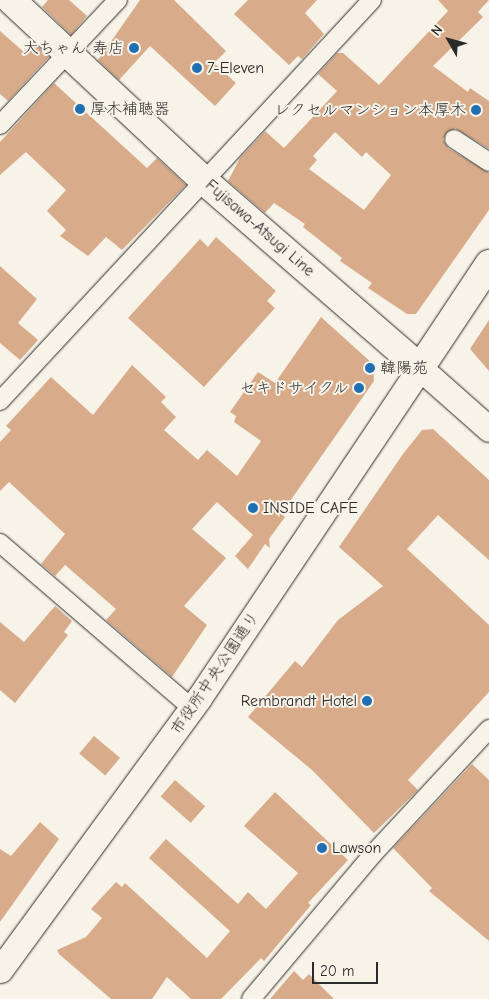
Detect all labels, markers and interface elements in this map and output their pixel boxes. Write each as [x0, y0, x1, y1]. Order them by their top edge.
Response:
north arrow [424, 15, 474, 65]
text: N [427, 22, 446, 39]
place label: 大ちゃん 寿店 [23, 38, 124, 58]
marker: 大ちゃん 寿店 [128, 42, 140, 54]
place label: 7-Eleven [207, 58, 264, 78]
marker: 7-Eleven [191, 62, 203, 74]
place label: 厚木補聴器 [90, 99, 170, 119]
place label: レクセルマンション本厚木 [274, 100, 466, 120]
marker: 厚木補聴器 [74, 103, 86, 115]
marker: レクセルマンション本厚木 [470, 104, 482, 116]
street label: Fujisawa-Atsugi Line [202, 175, 318, 281]
place label: 韓陽苑 [380, 358, 428, 378]
marker: 韓陽苑 [364, 362, 376, 374]
place label: セキドサイクル [237, 378, 349, 398]
marker: セキドサイクル [353, 382, 365, 394]
place label: INSIDE CAFE [263, 498, 358, 518]
marker: INSIDE CAFE [247, 502, 259, 514]
street label: 市役所中央公園通り [167, 608, 263, 738]
place label: Rembrandt Hotel [241, 691, 357, 711]
marker: Rembrandt Hotel [361, 695, 373, 707]
place label: Lawson [332, 838, 381, 858]
marker: Lawson [316, 842, 328, 854]
scale bar [314, 952, 380, 984]
text: 20 m [320, 962, 354, 980]

